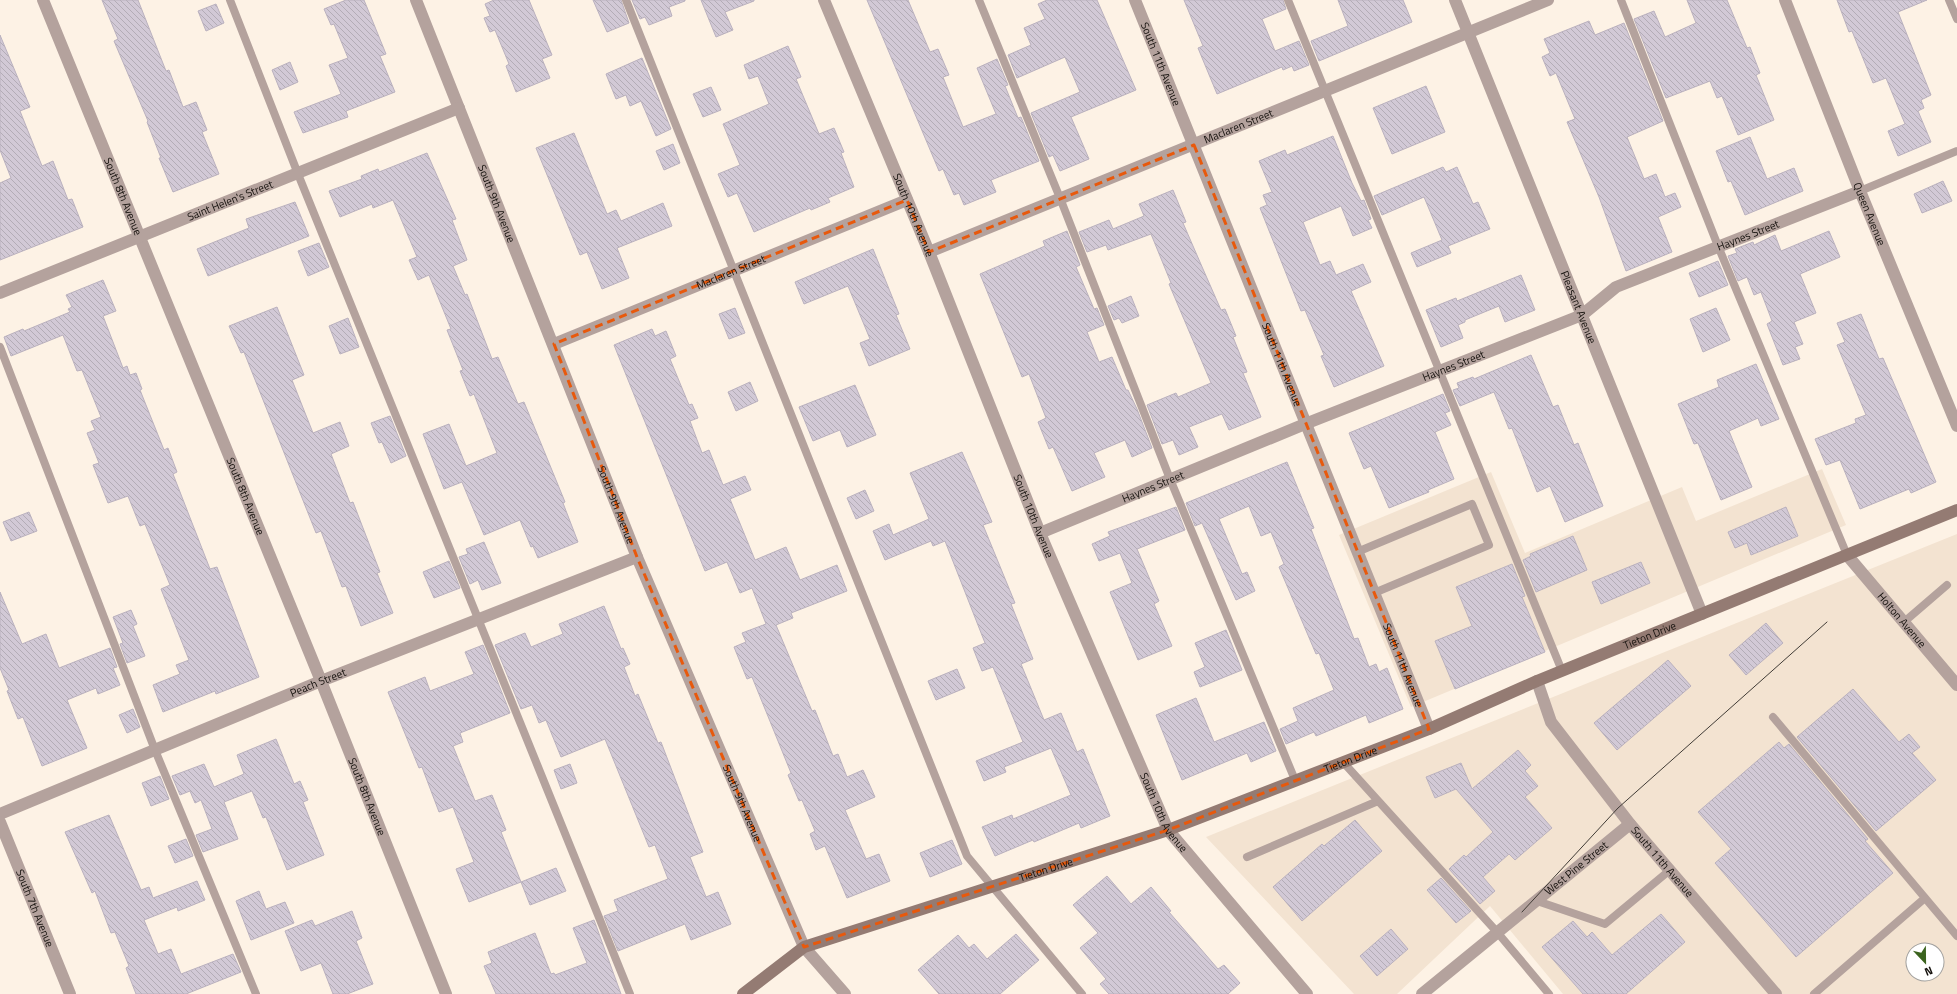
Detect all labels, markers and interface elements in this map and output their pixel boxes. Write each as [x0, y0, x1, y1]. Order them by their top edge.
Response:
street label: South 11th Avenue [1137, 20, 1185, 109]
street label: Maclaren Street [1201, 105, 1276, 147]
street label: South 8th Avenue [100, 155, 146, 238]
street label: South 9th Avenue [474, 162, 520, 245]
street label: South 10th Avenue [889, 171, 938, 259]
street label: Saint Helen's Street [185, 176, 275, 225]
street label: Queen Avenue [1849, 180, 1890, 248]
street label: Haynes Street [1714, 216, 1782, 255]
street label: Maclaren Street [694, 250, 768, 293]
street label: Pleasant Avenue [1557, 268, 1601, 346]
street label: South 11th Avenue [1258, 320, 1306, 409]
street label: Haynes Street [1420, 346, 1487, 385]
street label: South 8th Avenue [223, 455, 269, 538]
street label: South 9th Avenue [594, 463, 639, 547]
street label: Haynes Street [1119, 467, 1186, 506]
street label: South 10th Avenue [1010, 472, 1058, 561]
street label: Holton Avenue [1874, 589, 1930, 651]
street label: Tieton Drive [1621, 617, 1679, 653]
street label: South 11th Avenue [1379, 621, 1427, 710]
street label: Peach Street [287, 664, 348, 701]
street label: Tieton Drive [1322, 742, 1380, 777]
street label: South 8th Avenue [344, 755, 390, 838]
street label: South 9th Avenue [719, 762, 766, 845]
street label: South 10th Avenue [1136, 770, 1192, 856]
street label: South 11th Avenue [1627, 823, 1698, 901]
street label: West Pine Street [1541, 837, 1611, 899]
street label: Tieton Drive [1017, 853, 1075, 885]
street label: South 7th Avenue [12, 867, 58, 950]
north arrow [1905, 942, 1945, 982]
text: N [1922, 962, 1935, 980]

